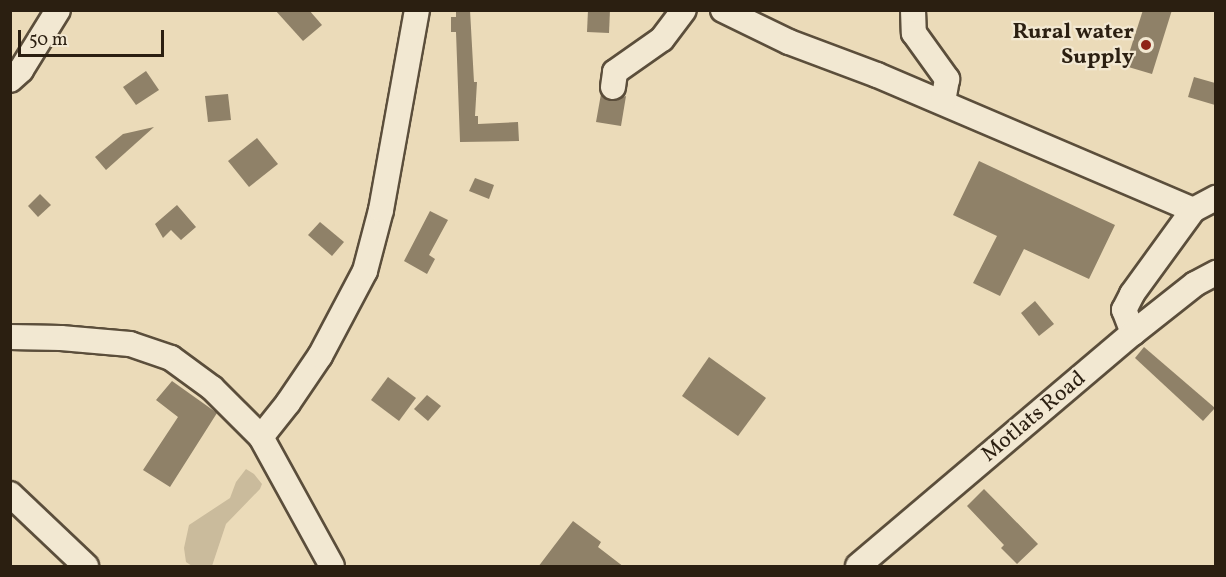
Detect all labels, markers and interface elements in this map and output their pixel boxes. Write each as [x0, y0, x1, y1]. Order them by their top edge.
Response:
scale bar [21, 18, 166, 56]
place label: Rural water Supply [1012, 19, 1134, 70]
text: 50 m [29, 28, 68, 53]
marker: Rural water Supply [1139, 38, 1153, 52]
street label: Motlats Road [977, 366, 1091, 468]

